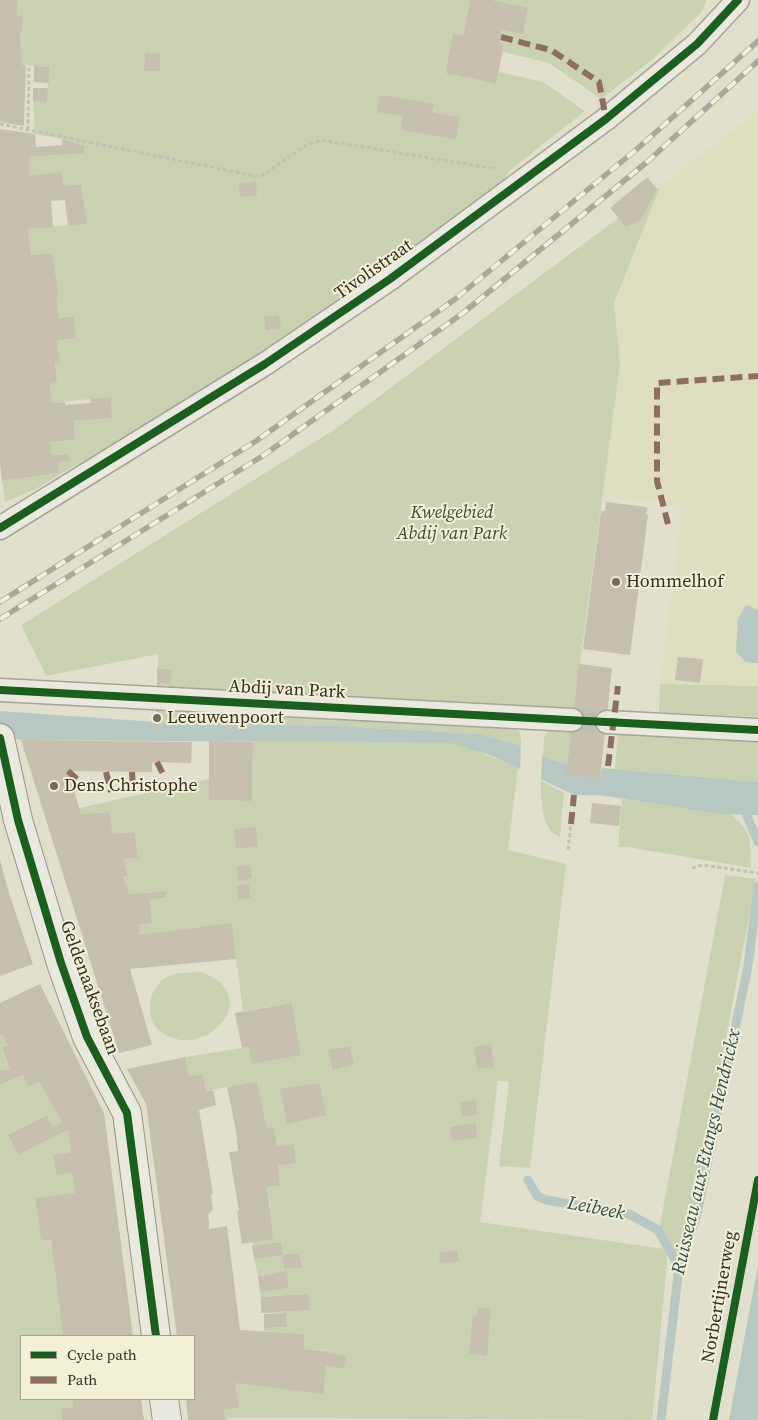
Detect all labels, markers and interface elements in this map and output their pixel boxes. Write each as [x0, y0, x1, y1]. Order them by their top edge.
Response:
street label: Tivolistraat [331, 235, 417, 305]
park label: Kwelgebied Abdij van Park [397, 502, 507, 544]
place label: Hommelhof [626, 571, 724, 593]
marker: Hommelhof [610, 576, 622, 588]
street label: Abdij van Park [228, 676, 346, 704]
place label: Leeuwenpoort [167, 707, 283, 729]
marker: Leeuwenpoort [151, 712, 163, 724]
place label: Dens Christophe [64, 775, 198, 797]
marker: Dens Christophe [48, 780, 60, 792]
street label: Geldenaaksebaan [55, 918, 123, 1058]
water label: Ruisseau aux Etangs Hendrickx [668, 1027, 746, 1277]
water label: Leibeek [565, 1192, 627, 1226]
street label: Norbertijnerweg [698, 1229, 742, 1365]
legend [20, 1335, 195, 1400]
text: Cycle path [67, 1344, 137, 1365]
text: Path [67, 1369, 97, 1390]

